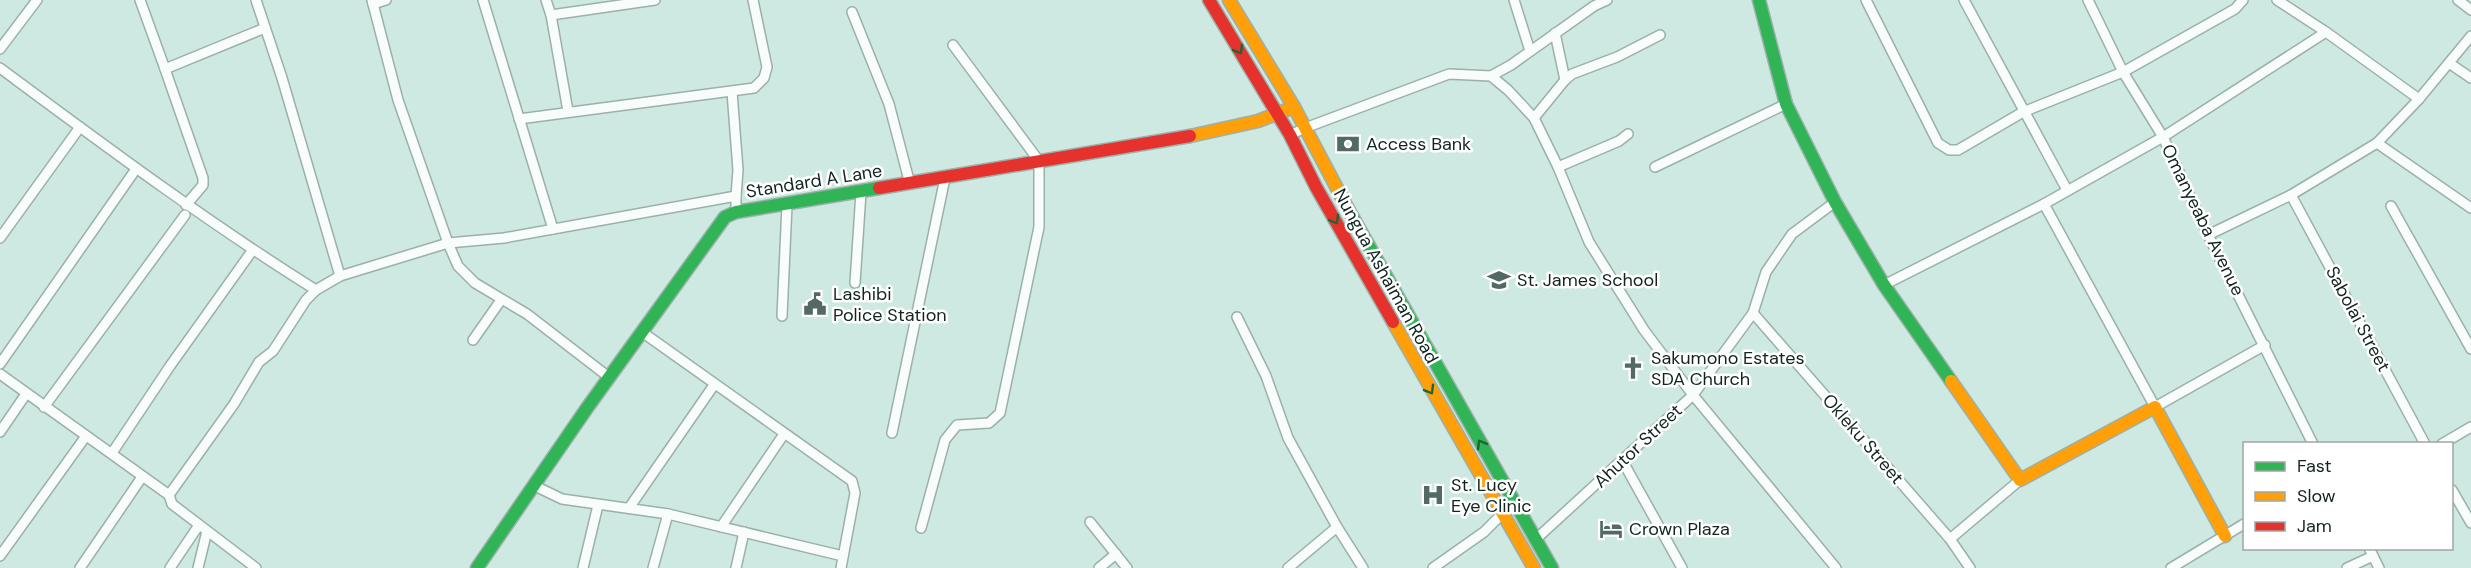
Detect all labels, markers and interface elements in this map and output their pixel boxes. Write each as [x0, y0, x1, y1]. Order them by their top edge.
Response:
one-way arrow [1231, 44, 1243, 55]
bank icon: Access Bank [1335, 131, 1361, 157]
place label: Access Bank [1366, 132, 1471, 156]
street label: Omanyeaba Avenue [2156, 140, 2250, 300]
street label: Standard A Lane [744, 158, 884, 204]
street label: Nungua Ashaiman Road [1328, 184, 1444, 368]
one-way arrow [1327, 214, 1339, 224]
street label: Sabolai Street [2320, 262, 2396, 376]
school or university icon: St. James School [1486, 267, 1512, 293]
place label: St. James School [1517, 268, 1658, 292]
place label: Lashibi Police Station [833, 282, 947, 327]
public building icon: Lashibi Police Station [802, 291, 828, 317]
place label: Sakumono Estates SDA Church [1651, 346, 1805, 391]
church icon: Sakumono Estates SDA Church [1620, 355, 1646, 381]
one-way arrow [1423, 384, 1435, 394]
street label: Okleku Street [1817, 389, 1909, 489]
street label: Ahutor Street [1589, 399, 1687, 493]
one-way arrow [1477, 440, 1488, 450]
legend [2243, 442, 2453, 550]
text: Fast [2297, 454, 2332, 478]
place label: St. Lucy Eye Clinic [1451, 473, 1532, 518]
hospital icon: St. Lucy Eye Clinic [1420, 482, 1446, 508]
text: Slow [2297, 484, 2336, 508]
text: Jam [2297, 514, 2332, 538]
hotel icon: Crown Plaza [1598, 516, 1624, 542]
place label: Crown Plaza [1629, 517, 1730, 541]

